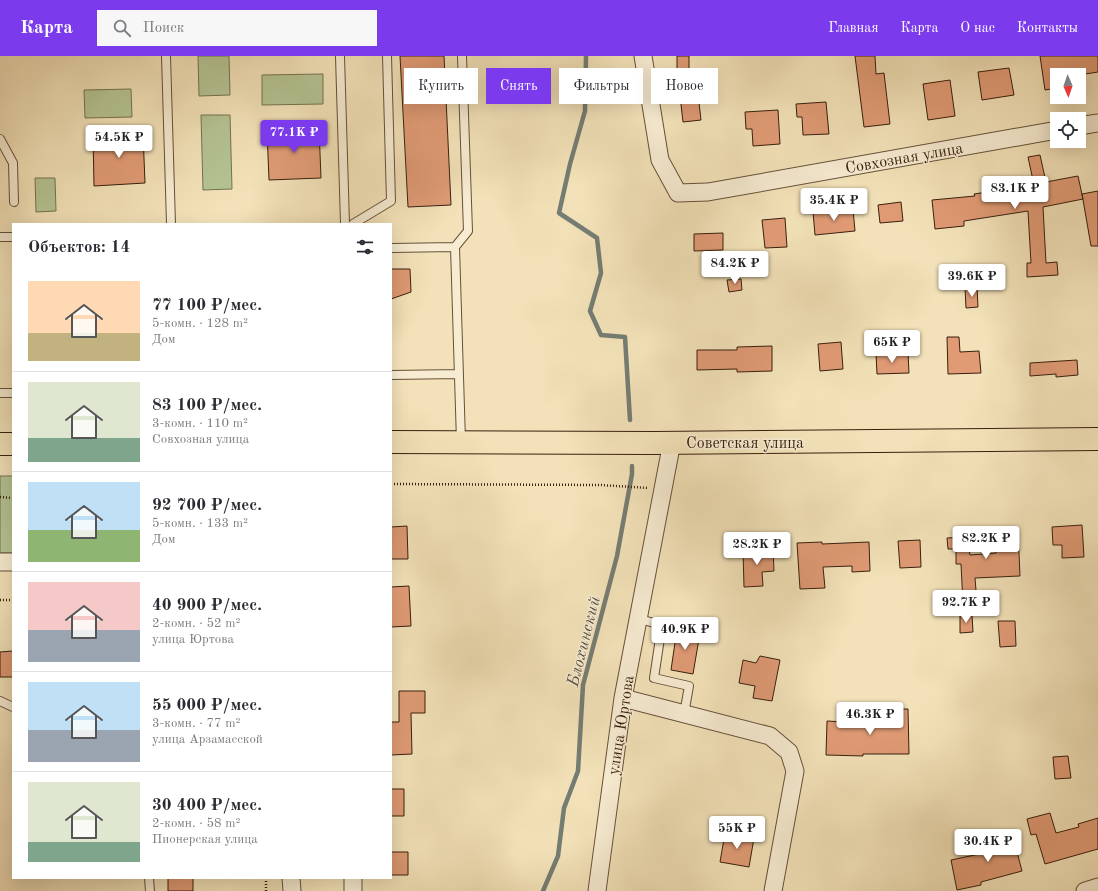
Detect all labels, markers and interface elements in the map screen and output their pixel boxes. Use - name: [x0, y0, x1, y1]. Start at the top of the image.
- search box: [97, 10, 377, 46]
- icon: search: [111, 17, 133, 39]
- text: Карта: [20, 19, 73, 38]
- text: Поиск: [143, 21, 184, 36]
- text: Главная: [828, 21, 878, 35]
- text: Карта: [900, 21, 938, 35]
- text: О нас: [960, 21, 995, 35]
- text: Контакты: [1017, 21, 1078, 35]
- chip: Купить: [404, 68, 478, 104]
- chip: Снять: [486, 68, 551, 104]
- chip: Фильтры: [559, 68, 643, 104]
- chip: Новое: [651, 68, 718, 104]
- north arrow: [1050, 68, 1086, 104]
- map controls: [1050, 68, 1086, 148]
- button: locate: [1050, 112, 1086, 148]
- pin: 77.1K ₽: [257, 120, 331, 154]
- pin: 54.5K ₽: [82, 125, 156, 159]
- text: 77.1K ₽: [269, 126, 319, 139]
- text: 54.5K ₽: [94, 131, 144, 144]
- street label: Совхозная улица: [844, 141, 965, 177]
- pin: 83.1K ₽: [978, 176, 1052, 210]
- text: 83.1K ₽: [990, 182, 1040, 195]
- pin: 35.4K ₽: [797, 188, 871, 222]
- text: 35.4K ₽: [809, 194, 859, 207]
- icon: filters: [354, 236, 376, 258]
- text: Объектов: 14: [28, 239, 130, 256]
- pin: 84.2K ₽: [698, 251, 772, 285]
- text: 84.2K ₽: [710, 257, 760, 270]
- pin: 39.6K ₽: [935, 264, 1009, 298]
- text: 39.6K ₽: [947, 270, 997, 283]
- icon: home: [60, 297, 108, 345]
- text: 77 100 ₽/мес.: [152, 297, 262, 314]
- text: 5-комн. · 128 m²: [152, 317, 248, 330]
- pin: 65K ₽: [864, 330, 920, 364]
- text: Дом: [152, 333, 176, 346]
- text: 65K ₽: [873, 336, 911, 349]
- text: 83 100 ₽/мес.: [152, 397, 262, 414]
- icon: home: [60, 398, 108, 446]
- text: 3-комн. · 110 m²: [152, 417, 248, 430]
- text: Совхозная улица: [152, 433, 249, 446]
- street label: Советская улица: [686, 436, 804, 452]
- text: 92 700 ₽/мес.: [152, 497, 262, 514]
- icon: home: [60, 498, 108, 546]
- text: 5-комн. · 133 m²: [152, 517, 248, 530]
- pin: 82.2K ₽: [949, 526, 1023, 560]
- pin: 28.2K ₽: [720, 532, 794, 566]
- text: 82.2K ₽: [961, 532, 1011, 545]
- text: Дом: [152, 533, 176, 546]
- text: 28.2K ₽: [732, 538, 782, 551]
- pin: 92.7K ₽: [929, 590, 1003, 624]
- water label: Блохинский: [565, 594, 604, 689]
- text: 92.7K ₽: [941, 596, 991, 609]
- text: 40 900 ₽/мес.: [152, 597, 262, 614]
- icon: home: [60, 598, 108, 646]
- text: 2-комн. · 52 m²: [152, 617, 240, 630]
- pin: 40.9K ₽: [648, 617, 722, 651]
- text: 40.9K ₽: [660, 623, 710, 636]
- text: улица Юртова: [152, 633, 234, 646]
- street label: улица Юртова: [606, 674, 638, 776]
- text: 55 000 ₽/мес.: [152, 697, 262, 714]
- icon: home: [60, 698, 108, 746]
- pin: 46.3K ₽: [833, 702, 907, 736]
- text: 46.3K ₽: [845, 708, 895, 721]
- text: 3-комн. · 77 m²: [152, 717, 240, 730]
- text: улица Арзамасской: [152, 733, 263, 746]
- text: 30 400 ₽/мес.: [152, 797, 262, 814]
- icon: home: [60, 798, 108, 846]
- pin: 55K ₽: [709, 816, 765, 850]
- text: 2-комн. · 58 m²: [152, 817, 240, 830]
- text: 55K ₽: [718, 822, 756, 835]
- pin: 30.4K ₽: [951, 829, 1025, 863]
- text: Пионерская улица: [152, 833, 258, 846]
- text: 30.4K ₽: [963, 835, 1013, 848]

